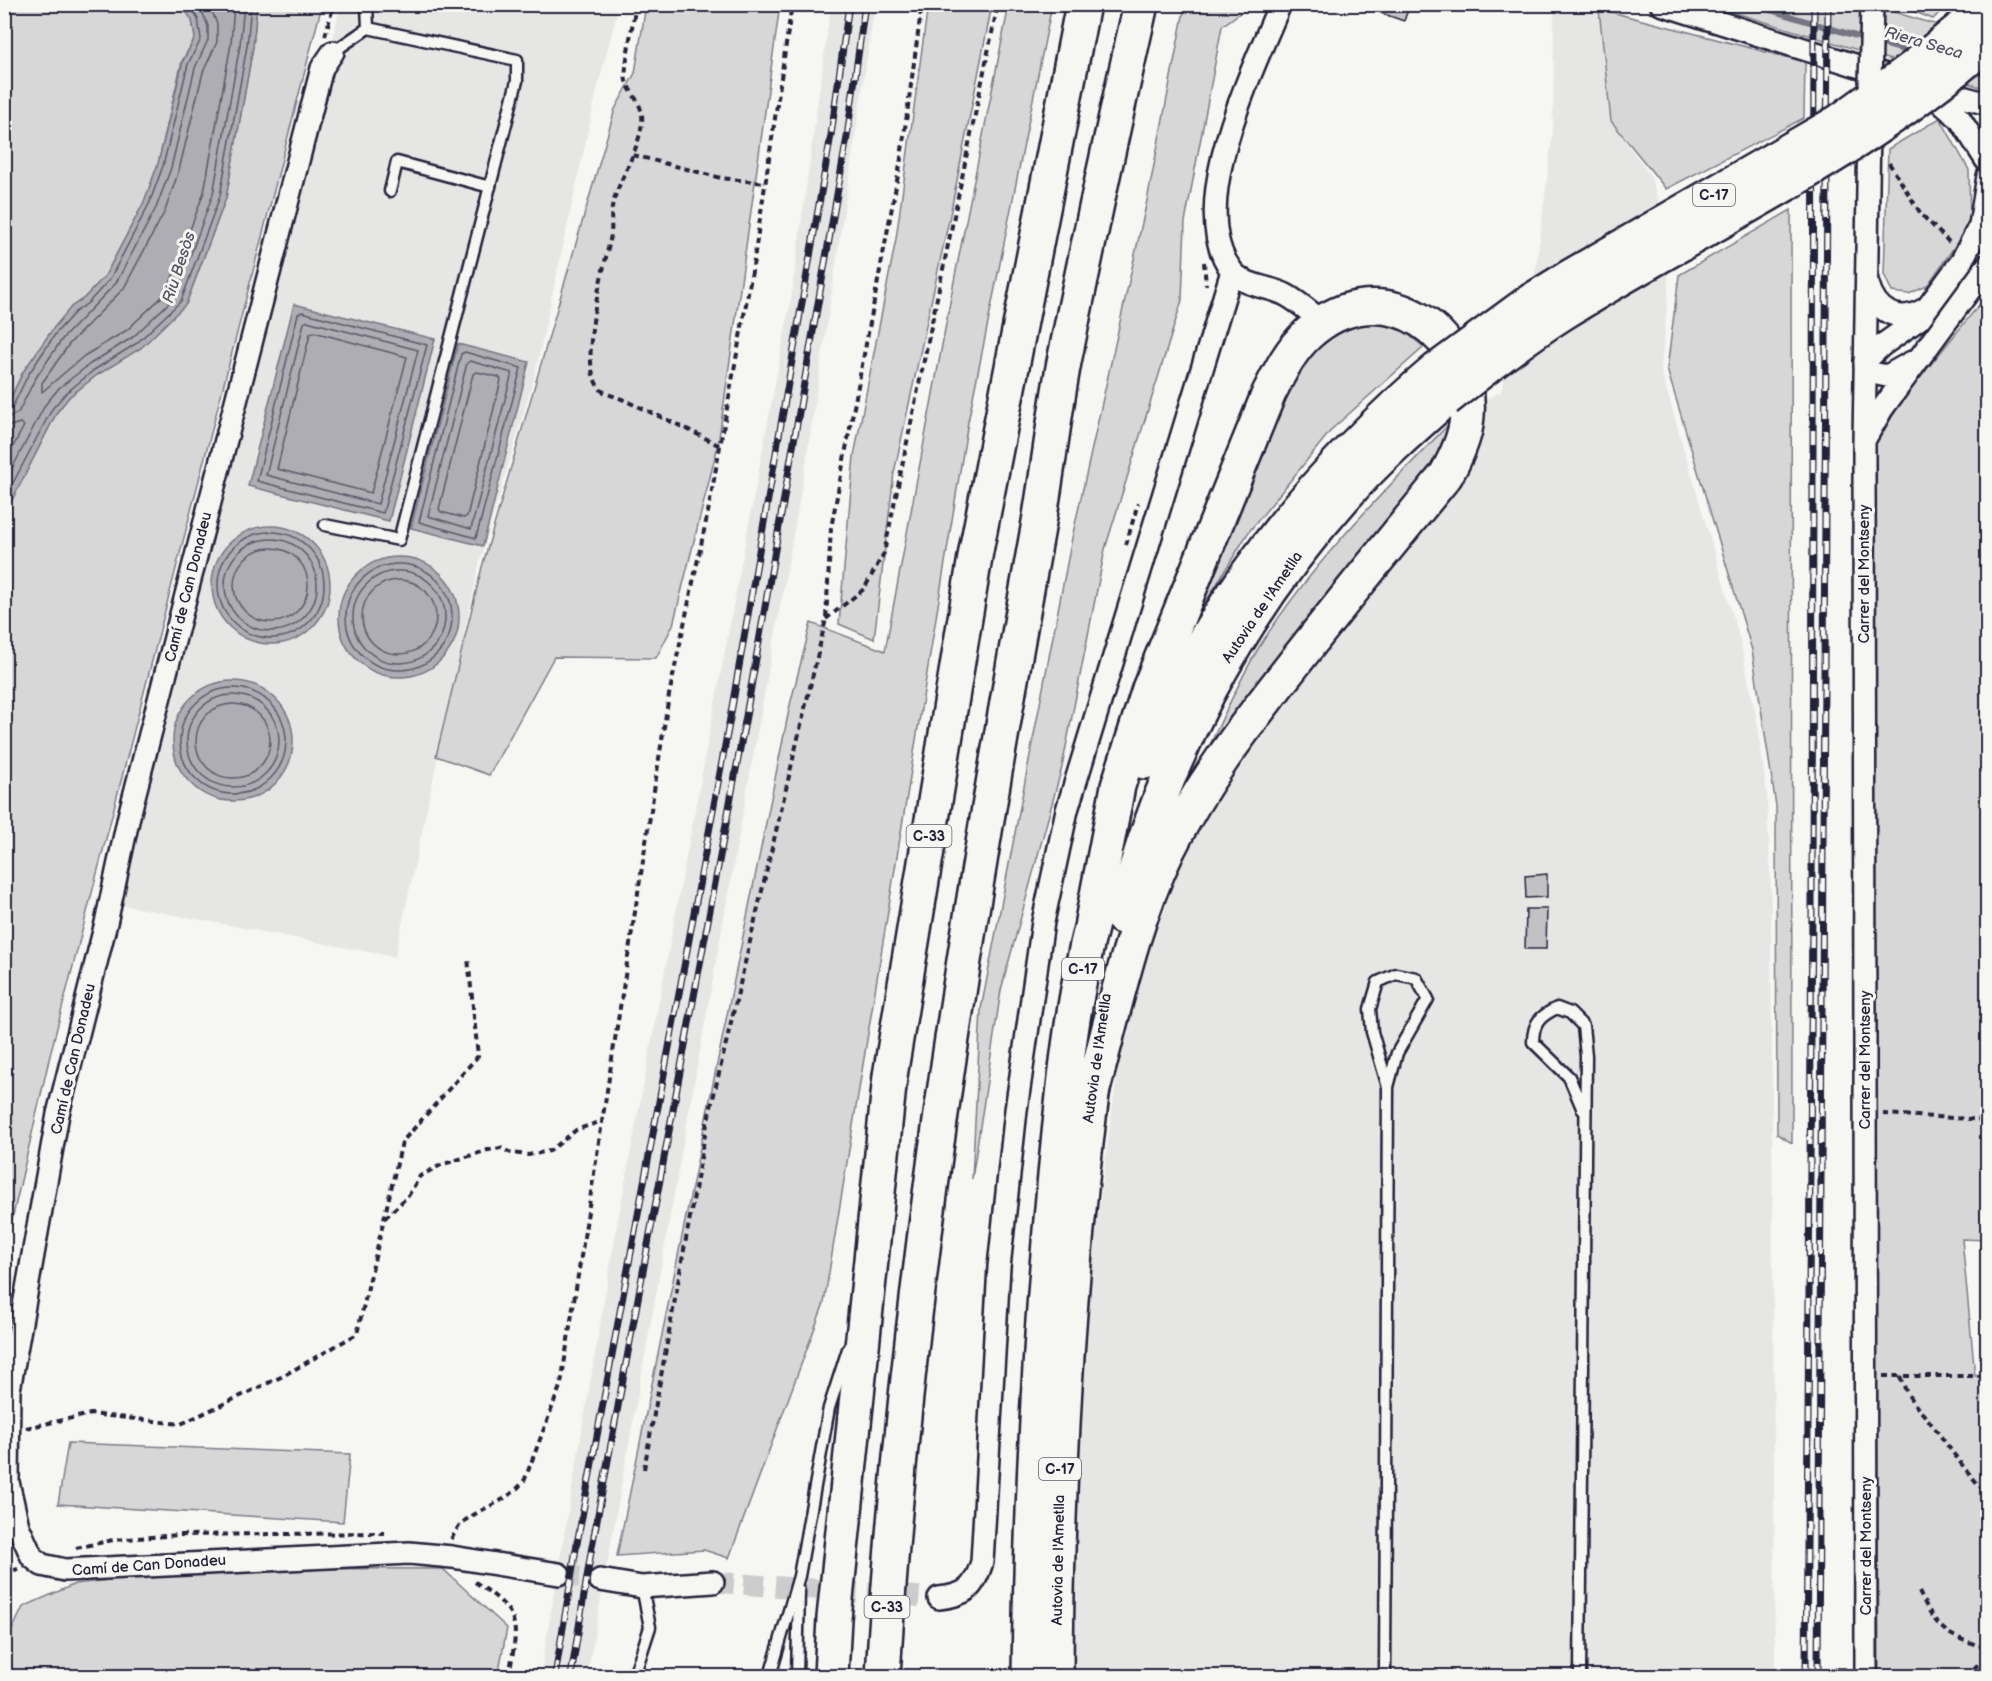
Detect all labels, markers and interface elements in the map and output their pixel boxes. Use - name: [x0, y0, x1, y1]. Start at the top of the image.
- water label: Riera Seca: [1882, 23, 1965, 64]
- road number: C-17: [1693, 184, 1735, 206]
- water label: Riu Besòs: [159, 229, 200, 305]
- street label: Carrer del Montseny: [1855, 504, 1874, 643]
- street label: Camí de Can Donadeu: [161, 510, 216, 664]
- street label: Autovia de l'Ametlla: [1218, 548, 1307, 667]
- road number: C-33: [906, 825, 952, 847]
- road number: C-17: [1062, 958, 1104, 980]
- street label: Camí de Can Donadeu: [47, 982, 100, 1136]
- street label: Carrer del Montseny: [1856, 990, 1875, 1129]
- street label: Autovia de l'Ametlla: [1079, 992, 1116, 1124]
- road number: C-17: [1039, 1458, 1081, 1480]
- street label: Carrer del Montseny: [1857, 1476, 1876, 1615]
- street label: Autovia de l'Ametlla: [1048, 1495, 1069, 1626]
- street label: Camí de Can Donadeu: [71, 1551, 227, 1580]
- road number: C-33: [864, 1596, 910, 1618]

